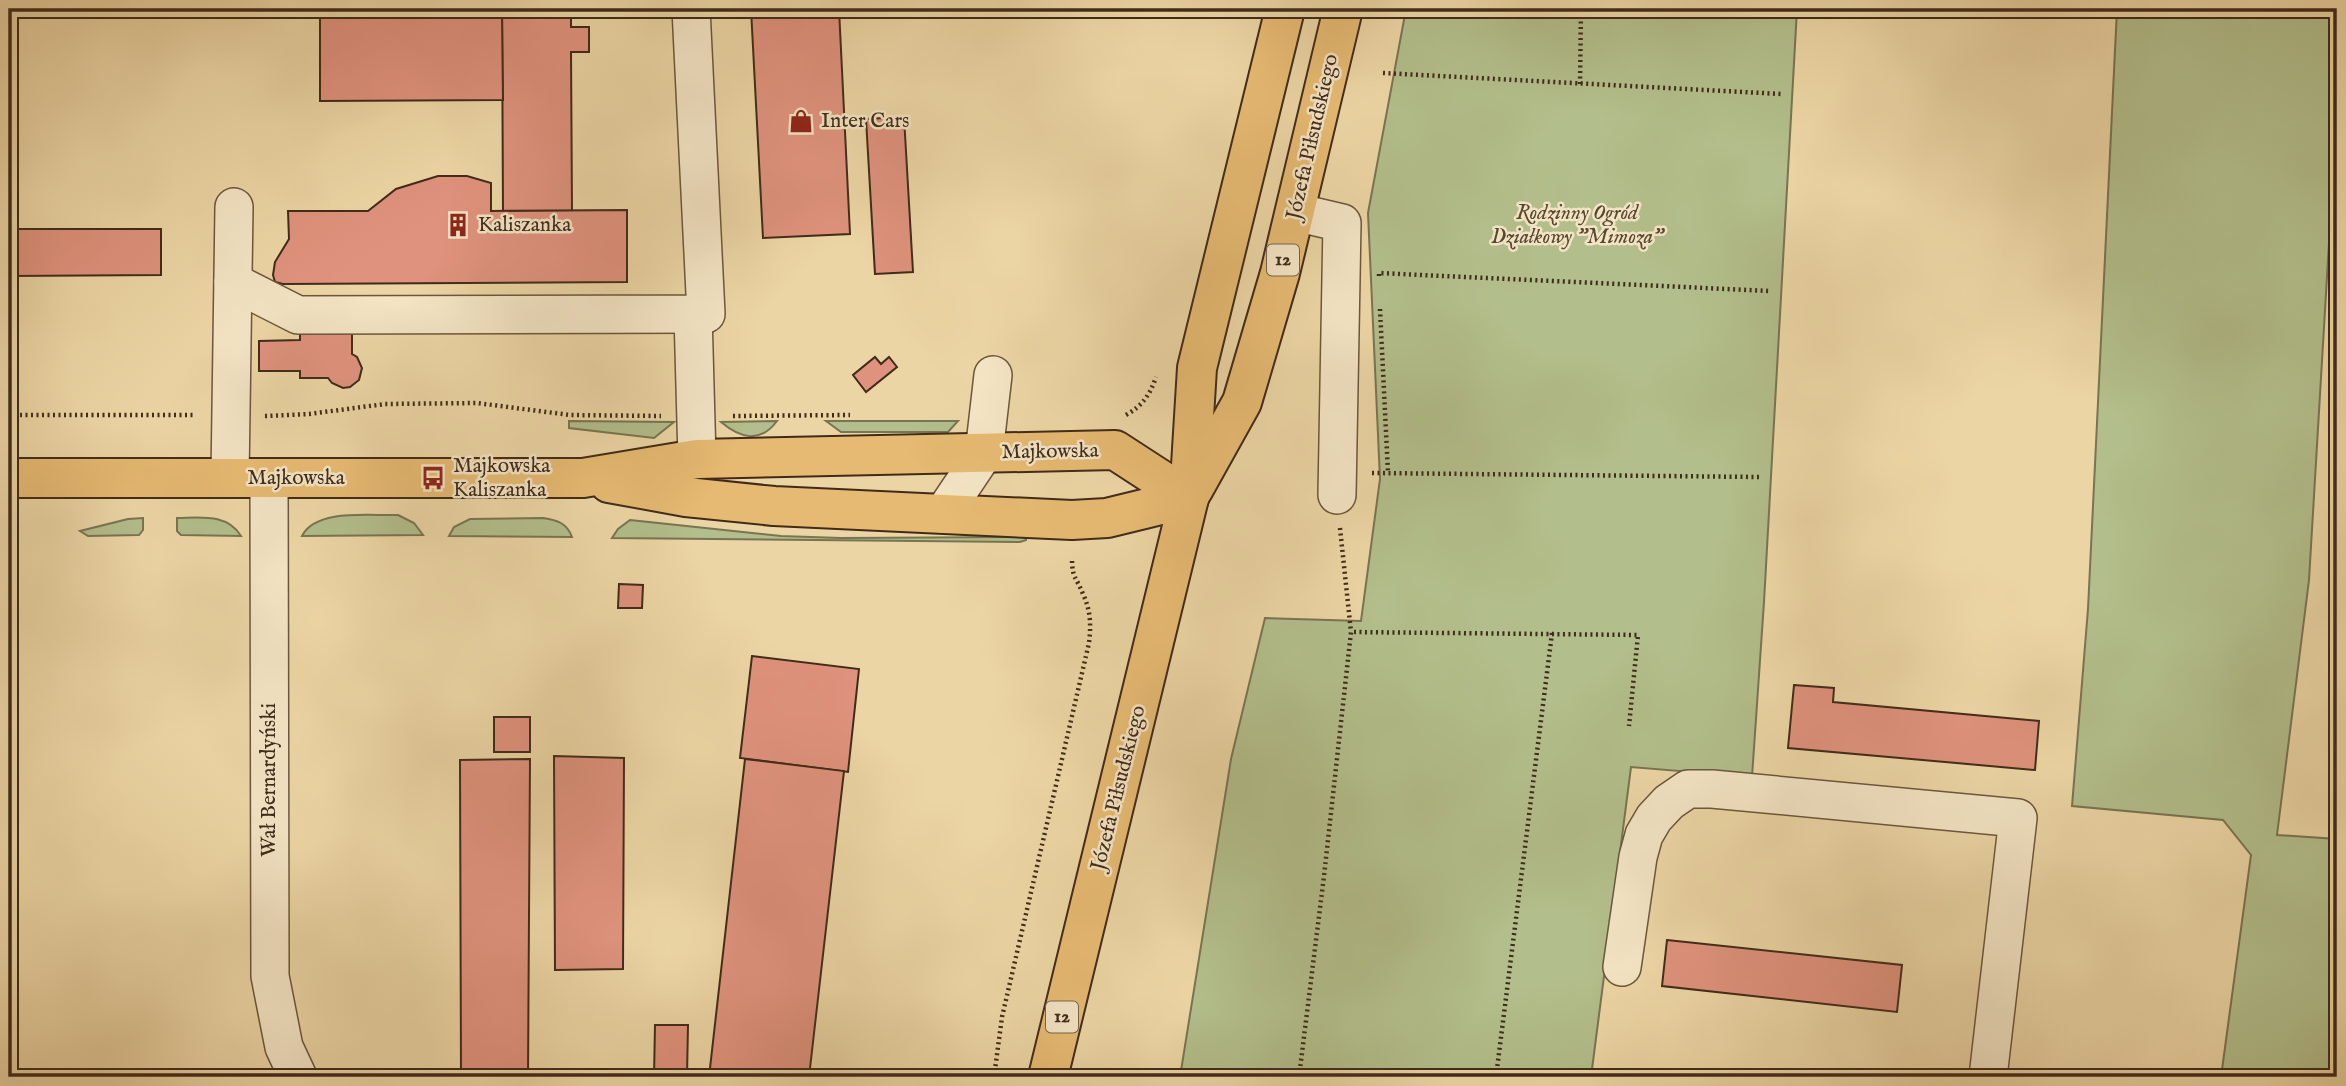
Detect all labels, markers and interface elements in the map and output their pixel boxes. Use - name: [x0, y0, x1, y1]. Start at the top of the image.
- street label: Józefa Piłsudskiego: [1280, 51, 1345, 225]
- shop icon: Inter Cars: [787, 107, 815, 135]
- place label: Inter Cars: [821, 108, 909, 135]
- park label: Rodzinny Ogród Działkowy "Mimoza": [1491, 200, 1666, 251]
- building icon: Kaliszanka: [444, 211, 472, 239]
- place label: Kaliszanka: [478, 212, 572, 239]
- road number: 12: [1267, 244, 1299, 276]
- street label: Majkowska: [1001, 438, 1100, 466]
- place label: Majkowska Kaliszanka: [453, 453, 551, 504]
- bus stop icon: Majkowska Kaliszanka: [419, 464, 447, 492]
- street label: Majkowska: [247, 465, 346, 492]
- street label: Wał Bernardyński: [256, 703, 283, 857]
- street label: Józefa Piłsudskiego: [1085, 703, 1153, 875]
- road number: 12: [1046, 1001, 1078, 1032]

